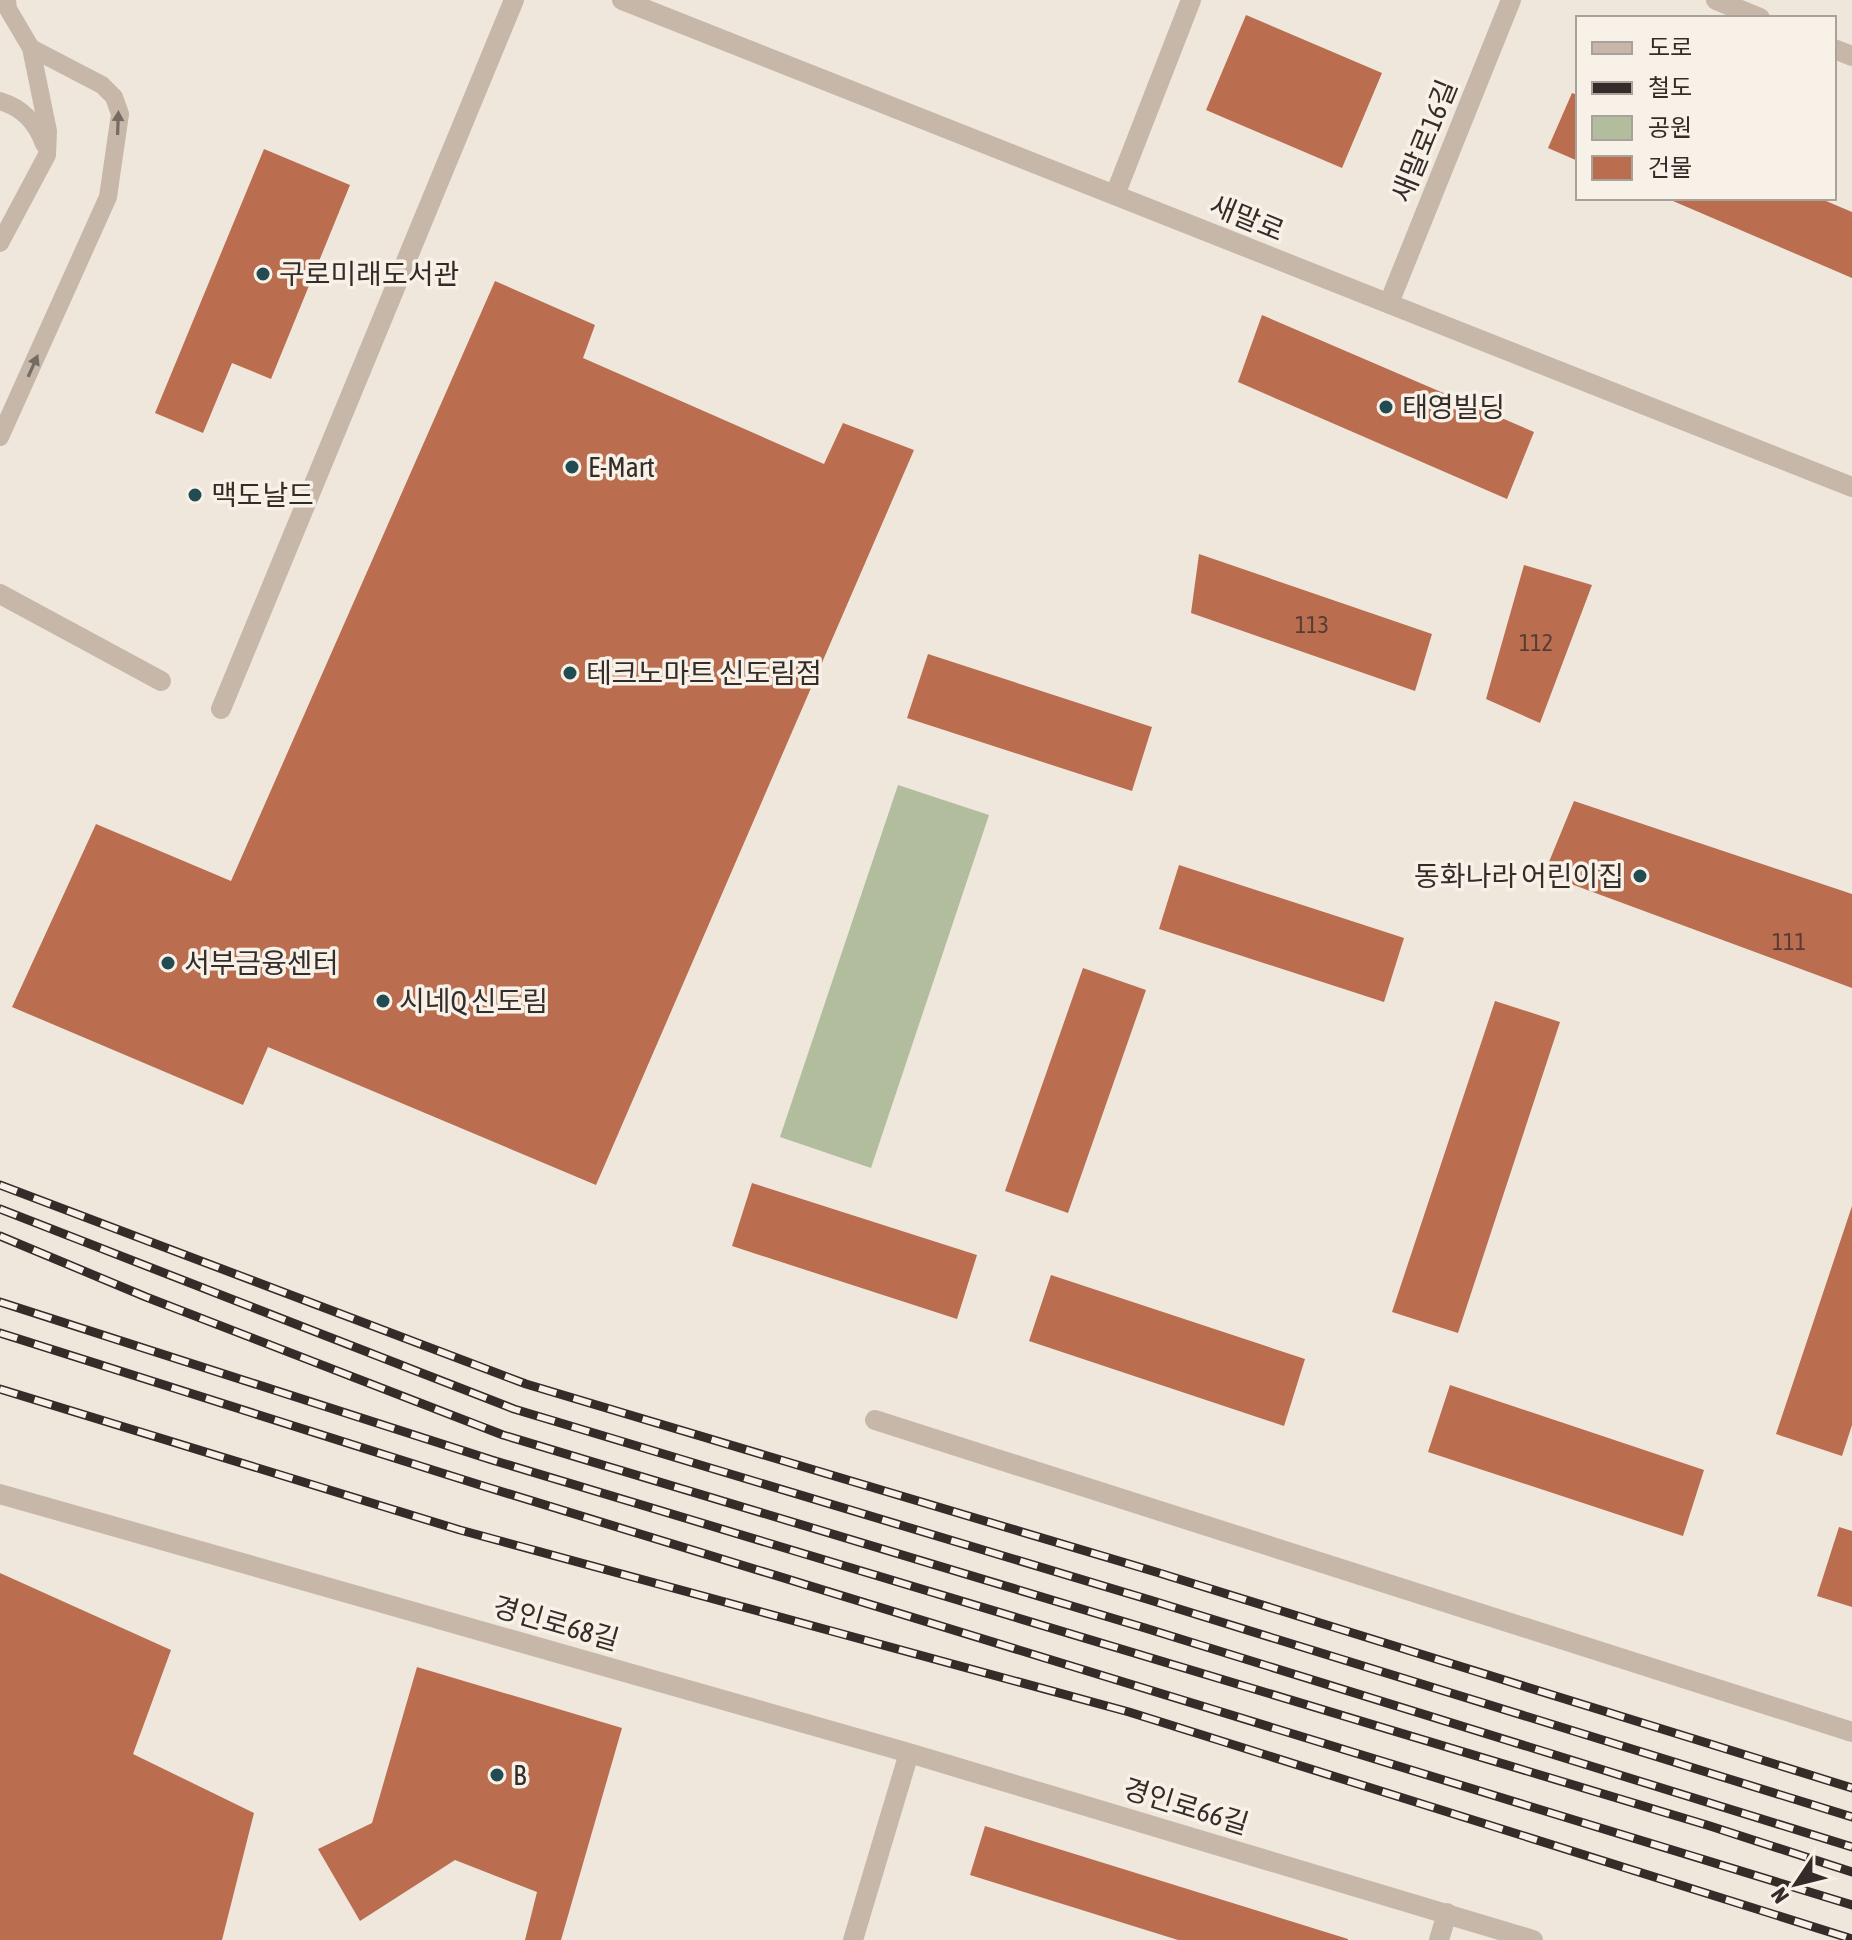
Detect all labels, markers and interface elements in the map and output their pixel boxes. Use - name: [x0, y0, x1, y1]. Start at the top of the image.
- legend: [1576, 16, 1836, 200]
- text: 도로: [1648, 34, 1692, 61]
- text: 철도: [1648, 74, 1692, 101]
- street label: 새말로16길: [1385, 75, 1463, 207]
- one-way arrow: [112, 110, 125, 135]
- text: 공원: [1648, 114, 1692, 141]
- text: 건물: [1648, 154, 1692, 181]
- street label: 새말로: [1205, 189, 1289, 247]
- place label: 구로미래도서관: [279, 258, 459, 290]
- marker: 구로미래도서관: [254, 265, 272, 283]
- one-way arrow: [26, 354, 40, 378]
- place label: 태영빌딩: [1402, 391, 1505, 423]
- marker: 태영빌딩: [1377, 398, 1395, 416]
- place label: E-Mart: [588, 451, 655, 483]
- marker: E-Mart: [563, 458, 581, 476]
- place label: 맥도날드: [211, 479, 314, 511]
- marker: 맥도날드: [186, 486, 204, 504]
- house number: 113: [1295, 611, 1329, 638]
- house number: 112: [1519, 629, 1553, 656]
- place label: 테크노마트 신도림점: [586, 657, 822, 689]
- marker: 테크노마트 신도림점: [561, 664, 579, 682]
- place label: 동화나라 어린이집: [1414, 860, 1624, 892]
- marker: 동화나라 어린이집: [1631, 867, 1649, 885]
- house number: 111: [1772, 928, 1806, 955]
- place label: 서부금융센터: [184, 947, 339, 979]
- marker: 서부금융센터: [159, 954, 177, 972]
- place label: 시네Q 신도림: [399, 985, 548, 1017]
- marker: 시네Q 신도림: [374, 992, 392, 1010]
- street label: 경인로68길: [489, 1590, 623, 1656]
- place label: B: [513, 1759, 526, 1791]
- marker: B: [488, 1766, 506, 1784]
- street label: 경인로66길: [1119, 1772, 1253, 1840]
- north arrow: [1756, 1844, 1836, 1924]
- text: N: [1765, 1883, 1794, 1908]

